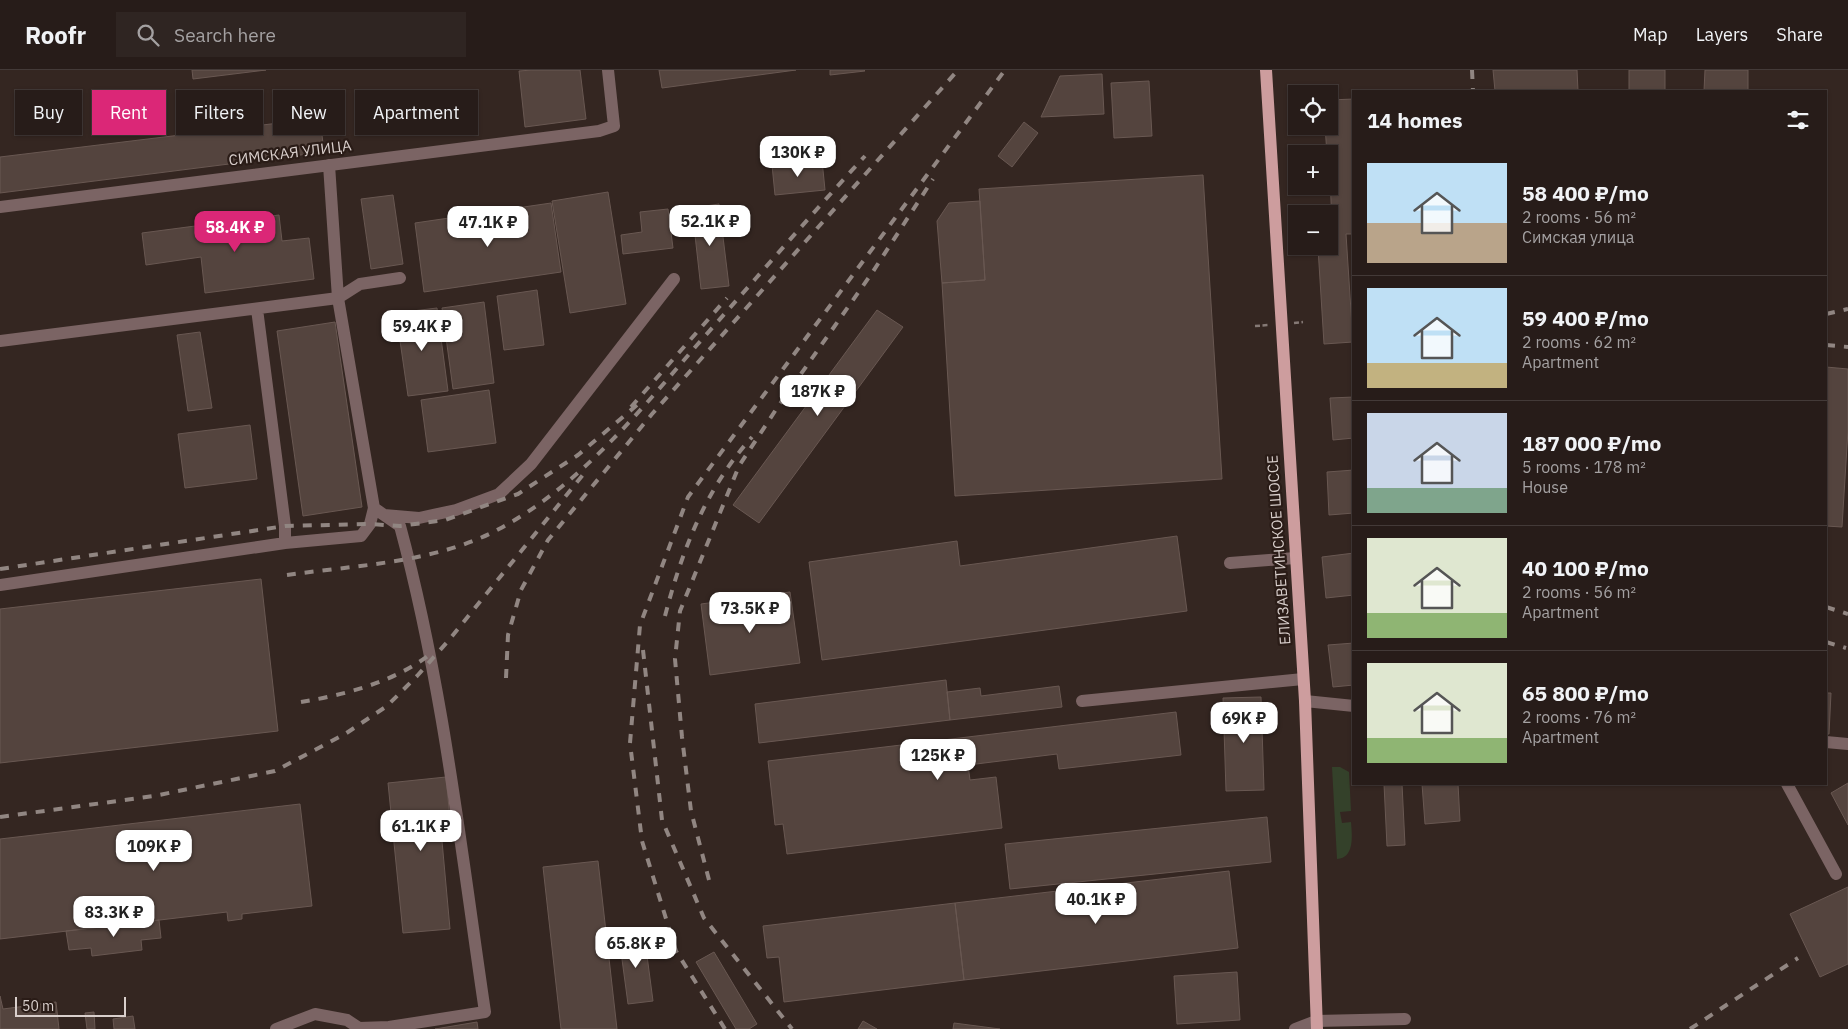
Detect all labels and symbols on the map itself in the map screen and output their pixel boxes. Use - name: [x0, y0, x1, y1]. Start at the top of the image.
- street label: СИМСКАЯ УЛИЦА: [227, 135, 353, 169]
- pin: 130K ₽: [757, 136, 839, 178]
- pin: 52.1K ₽: [664, 204, 756, 247]
- pin: 47.1K ₽: [442, 206, 534, 248]
- pin: 58.4K ₽: [189, 210, 281, 253]
- pin: 59.4K ₽: [376, 310, 468, 352]
- pin: 187K ₽: [777, 374, 859, 417]
- street label: ЕЛИЗАВЕТИНСКОЕ ШОССЕ: [1262, 455, 1295, 646]
- pin: 73.5K ₽: [704, 592, 796, 634]
- pin: 69K ₽: [1209, 702, 1279, 744]
- pin: 125K ₽: [897, 738, 979, 781]
- pin: 61.1K ₽: [375, 810, 467, 852]
- pin: 109K ₽: [113, 830, 195, 872]
- pin: 40.1K ₽: [1050, 882, 1142, 925]
- pin: 83.3K ₽: [68, 896, 160, 938]
- pin: 65.8K ₽: [590, 926, 682, 969]
- scale bar: [15, 994, 126, 1017]

